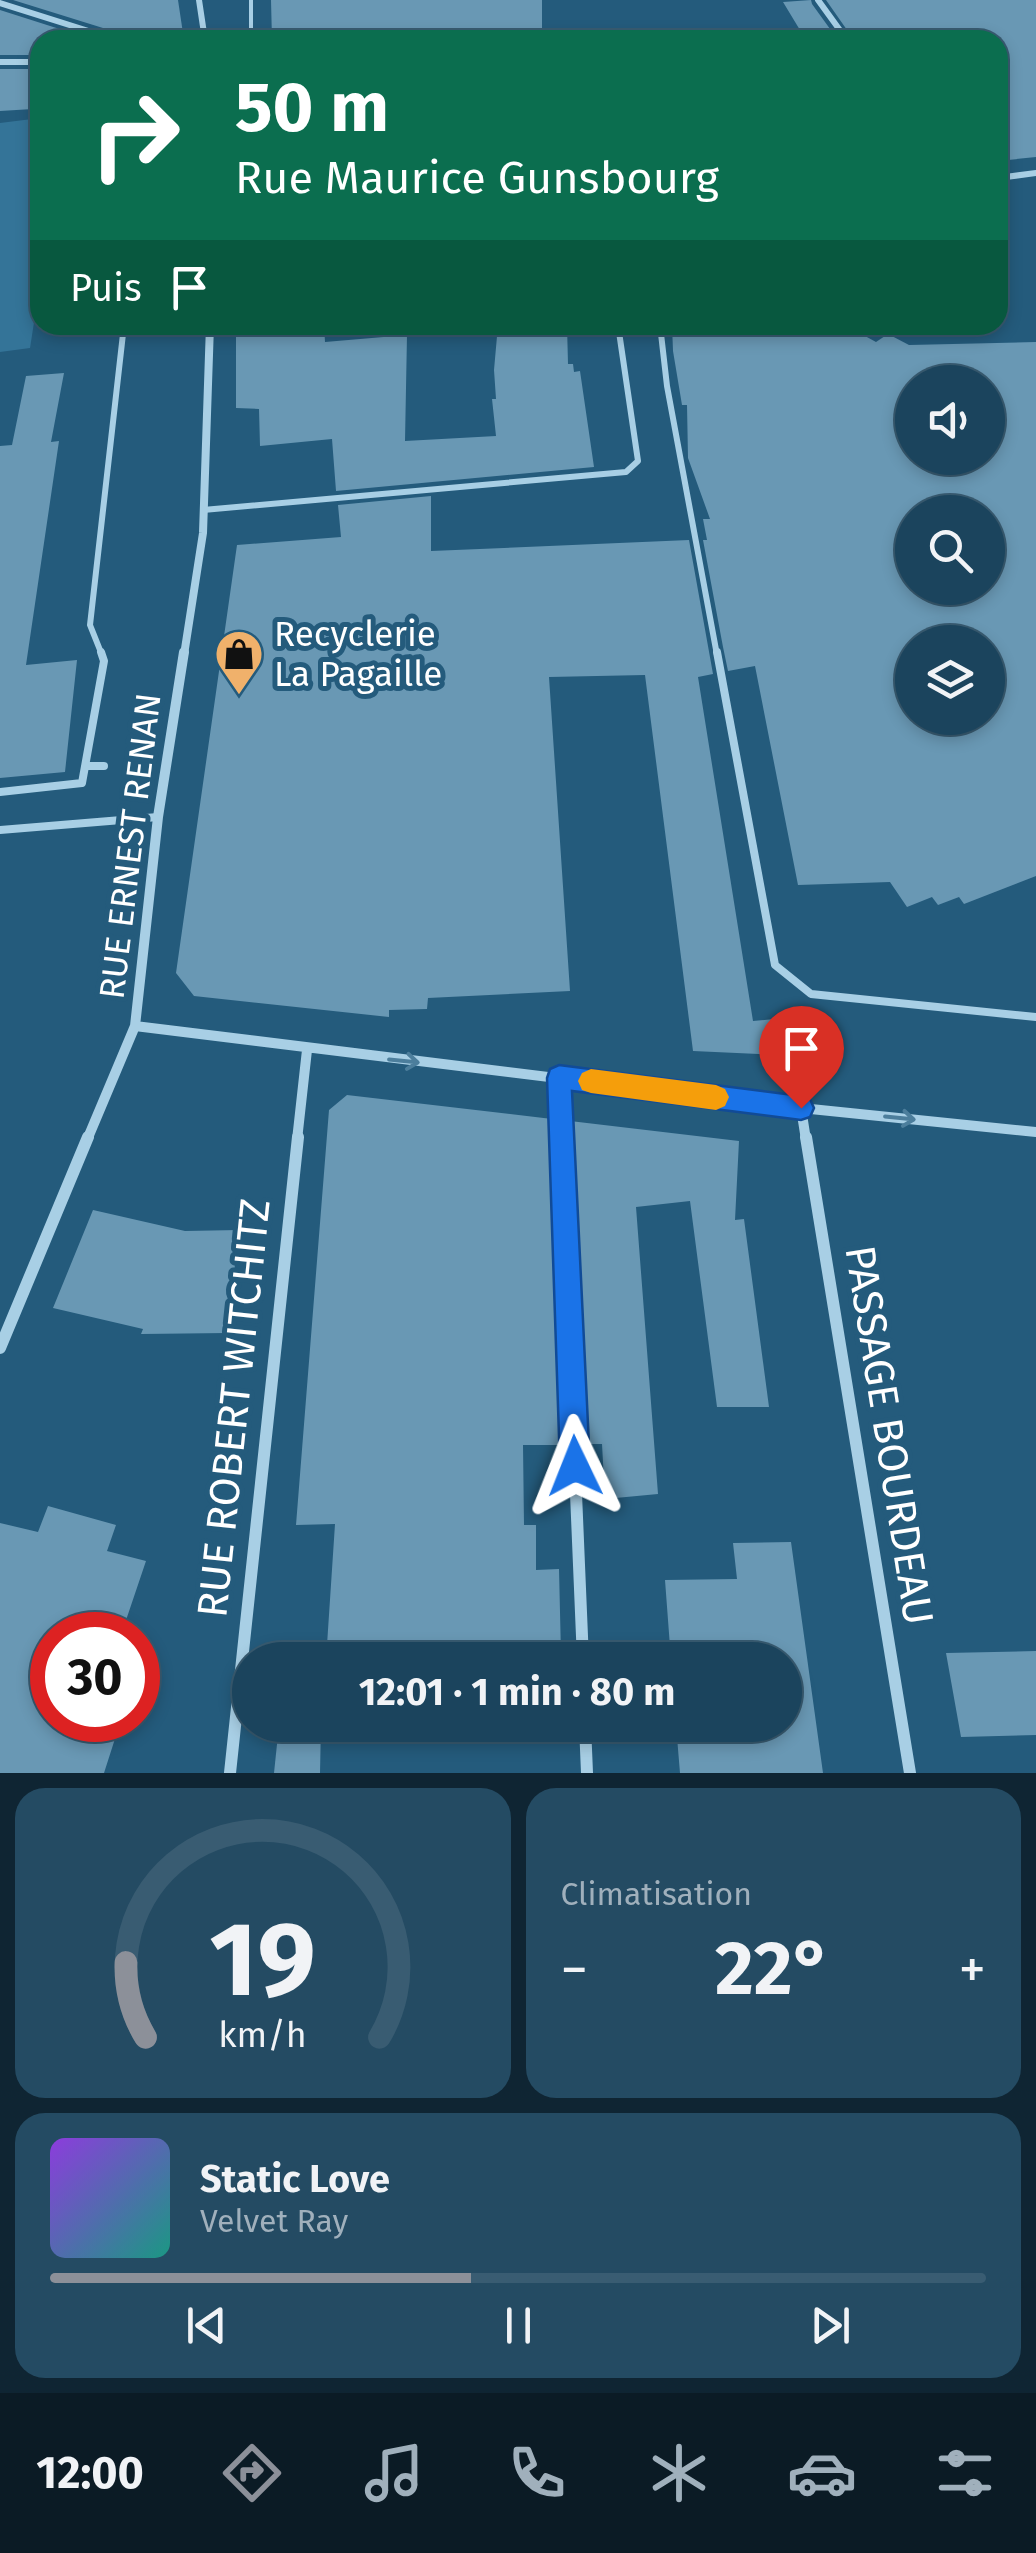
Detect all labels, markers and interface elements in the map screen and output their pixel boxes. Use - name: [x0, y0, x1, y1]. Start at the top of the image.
- text: 50 m: [235, 66, 389, 150]
- icon: right: [70, 70, 200, 200]
- text: Rue Maurice Gunsbourg: [235, 151, 719, 205]
- icon: arrive: [162, 260, 217, 315]
- text: Puis: [70, 265, 142, 311]
- map controls: [895, 365, 1005, 735]
- button: sound: [895, 365, 1005, 475]
- button: search: [895, 495, 1005, 605]
- place label: Recyclerie La Pagaille: [274, 613, 442, 695]
- button: layers: [895, 625, 1005, 735]
- shop icon: Recyclerie La Pagaille: [213, 628, 265, 696]
- street label: RUE ERNEST RENAN: [90, 691, 170, 1001]
- pin: [759, 1006, 844, 1109]
- icon: arrive: [774, 1021, 829, 1076]
- one-way arrow: [387, 1051, 419, 1070]
- one-way arrow: [884, 1109, 916, 1128]
- street label: RUE ROBERT WITCHITZ: [187, 1196, 281, 1620]
- street label: PASSAGE BOURDEAU: [834, 1242, 944, 1628]
- position arrow: [523, 1414, 627, 1518]
- speed limit sign: 30: [30, 1612, 160, 1742]
- text: 12:01 · 1 min · 80 m: [359, 1669, 675, 1715]
- text: Climatisation: [561, 1875, 752, 1913]
- text: 19: [210, 1898, 316, 2023]
- text: 22°: [715, 1924, 832, 2014]
- text: −: [561, 1937, 588, 2003]
- text: +: [959, 1937, 986, 2003]
- text: km/h: [219, 2014, 307, 2056]
- text: Static Love: [200, 2156, 390, 2202]
- text: Velvet Ray: [200, 2202, 348, 2240]
- icon: previous: [179, 2298, 234, 2353]
- icon: pause: [491, 2298, 546, 2353]
- icon: next: [803, 2298, 858, 2353]
- icon: directions: [217, 2438, 287, 2508]
- icon: music: [359, 2438, 429, 2508]
- icon: phone: [502, 2438, 572, 2508]
- icon: climate: [644, 2438, 714, 2508]
- icon: car: [787, 2438, 857, 2508]
- icon: filters: [930, 2438, 1000, 2508]
- text: 12:00: [36, 2446, 144, 2500]

